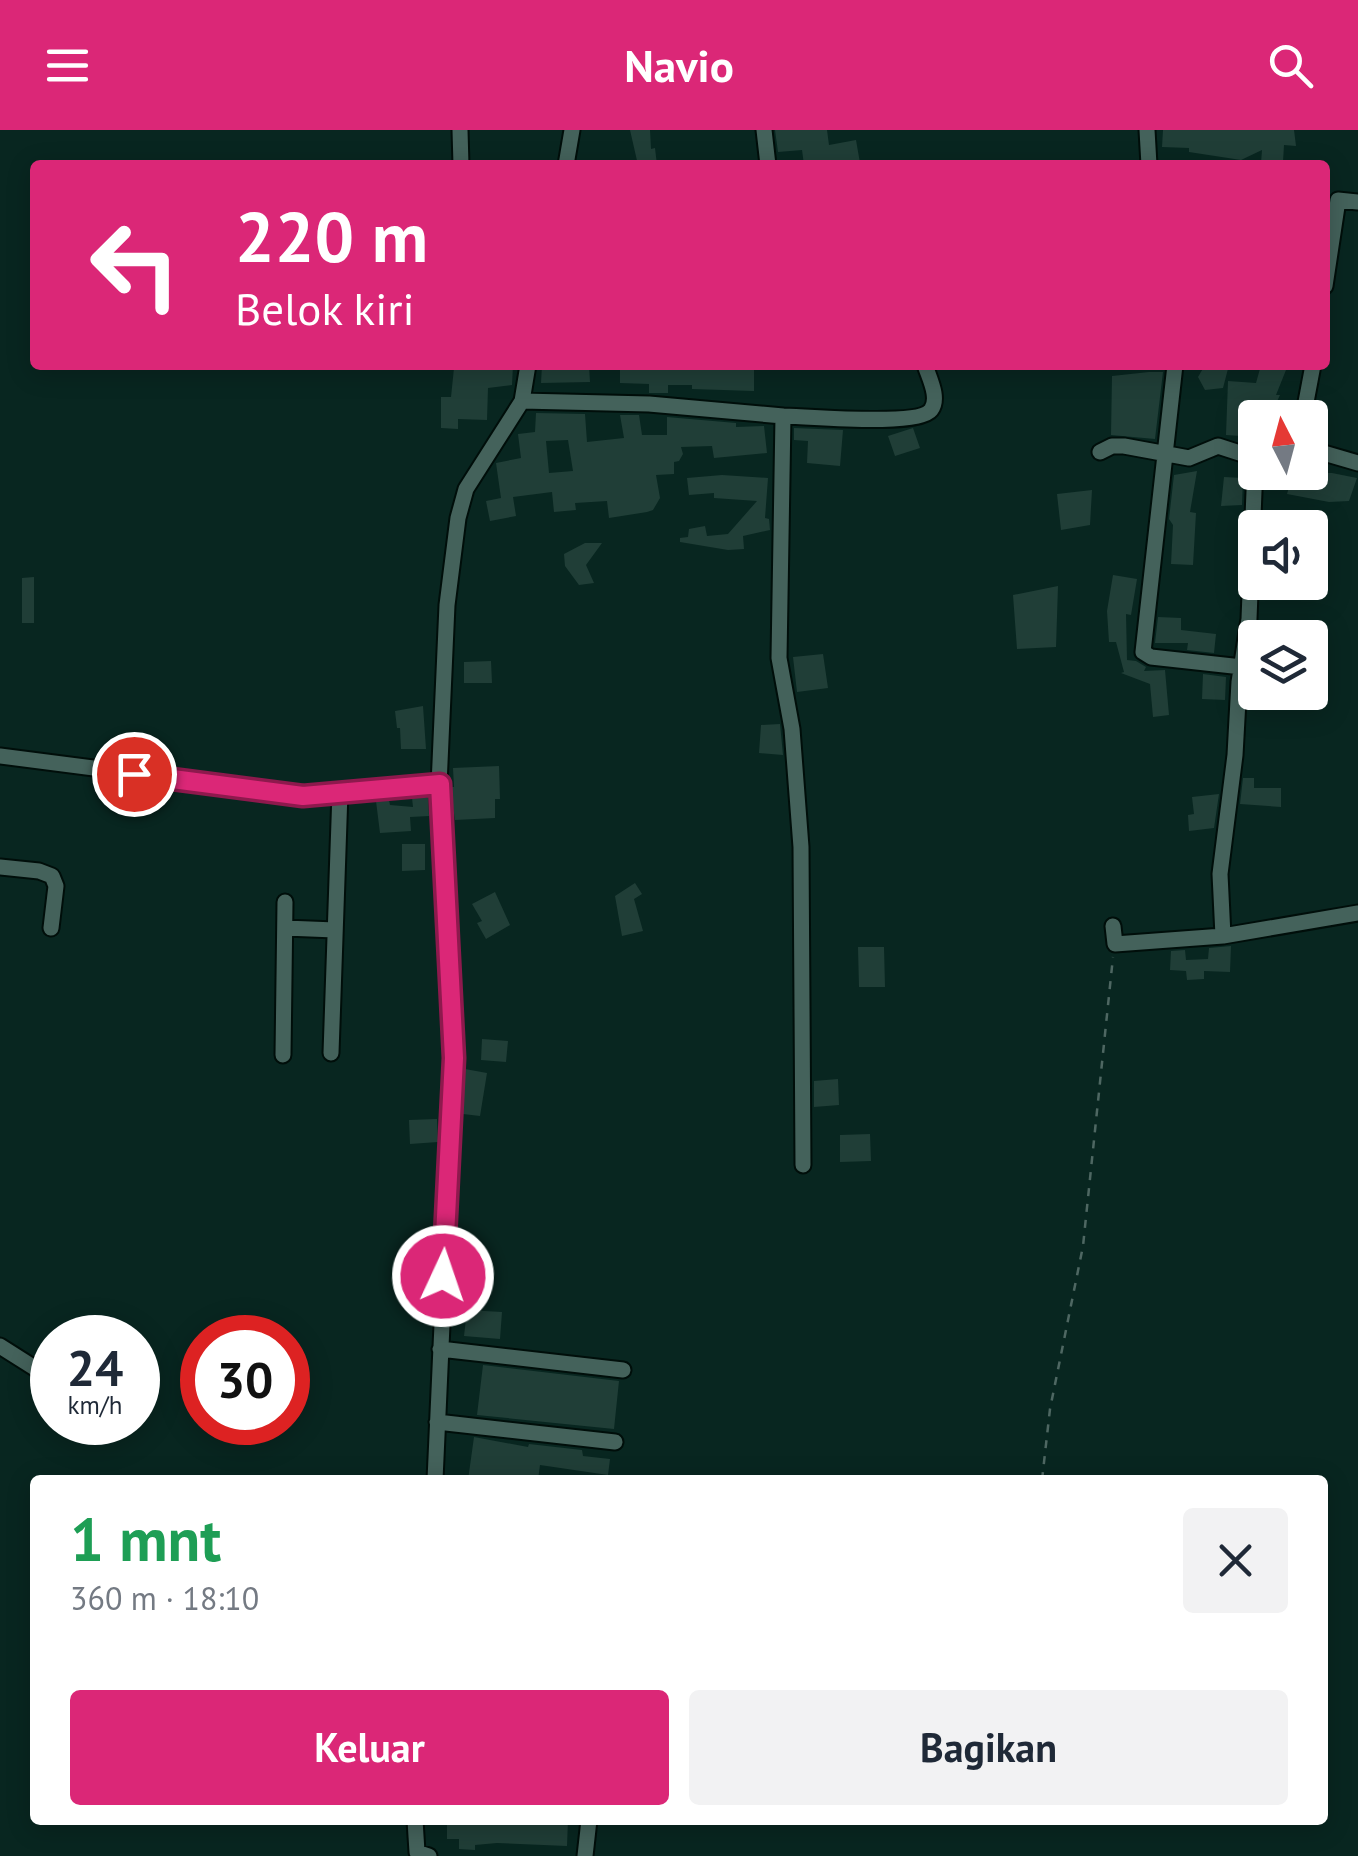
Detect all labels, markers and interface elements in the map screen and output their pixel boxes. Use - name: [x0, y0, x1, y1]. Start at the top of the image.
- text: Navio: [624, 36, 734, 94]
- icon: menu: [40, 38, 95, 93]
- icon: search: [1263, 38, 1318, 93]
- text: 220 m: [235, 191, 428, 281]
- icon: left: [70, 200, 200, 330]
- text: Belok kiri: [235, 279, 415, 337]
- north arrow: [1238, 400, 1328, 490]
- map controls: [1238, 400, 1328, 710]
- button: sound: [1238, 510, 1328, 600]
- button: layers: [1238, 620, 1328, 710]
- pin: [92, 732, 177, 817]
- icon: arrive: [107, 747, 162, 802]
- position arrow: [391, 1224, 495, 1328]
- speed limit sign: 30: [180, 1315, 310, 1445]
- text: 24: [67, 1335, 123, 1400]
- text: km/h: [68, 1389, 122, 1421]
- text: 1 mnt: [70, 1500, 221, 1578]
- button: close: [1183, 1508, 1288, 1613]
- text: 360 m · 18:10: [70, 1577, 259, 1619]
- button: Keluar: [70, 1690, 669, 1805]
- button: Bagikan: [689, 1690, 1288, 1805]

